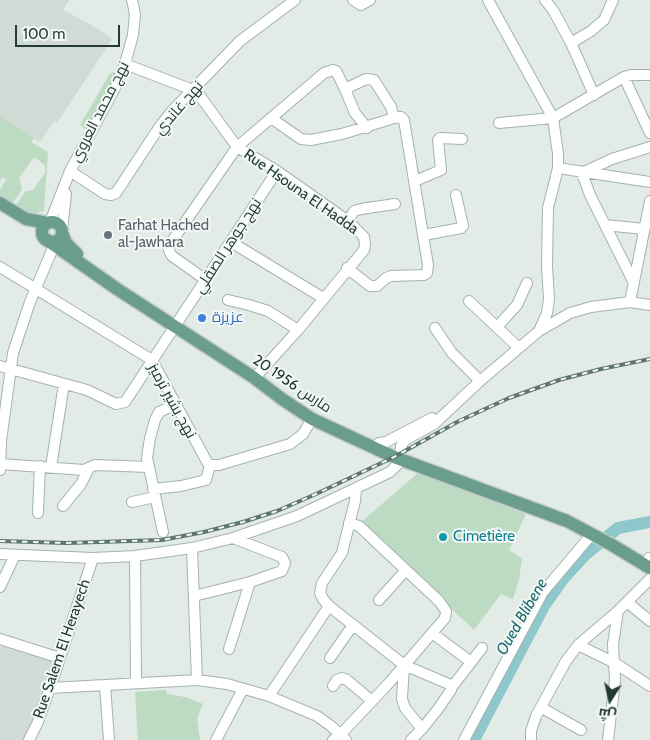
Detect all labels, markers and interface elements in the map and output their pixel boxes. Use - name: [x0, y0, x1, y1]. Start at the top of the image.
- scale bar: [18, 15, 122, 47]
- text: 100 m: [23, 25, 65, 43]
- street label: نهج محمد العروي: [67, 59, 133, 165]
- street label: نهج غاندي: [151, 77, 207, 139]
- street label: Rue Hsouna El Hadda: [240, 146, 362, 238]
- street label: نهج جوهر الصقلي: [191, 195, 265, 297]
- place label: Farhat Hached al-Jawhara: [118, 217, 209, 252]
- marker: Farhat Hached al-Jawhara: [102, 229, 114, 241]
- place label: عزيزة: [212, 309, 244, 327]
- marker: عزيزة: [196, 312, 208, 324]
- street label: 20 مارس 1956: [249, 351, 335, 417]
- street label: نهج بشير ترميز: [144, 360, 200, 442]
- place label: Cimetière: [453, 528, 515, 546]
- marker: Cimetière: [437, 531, 449, 543]
- water label: Oued Blibene: [492, 575, 552, 659]
- street label: Rue Salem El Herayech: [30, 577, 94, 721]
- north arrow: [585, 675, 635, 725]
- text: ش: [597, 704, 618, 725]

